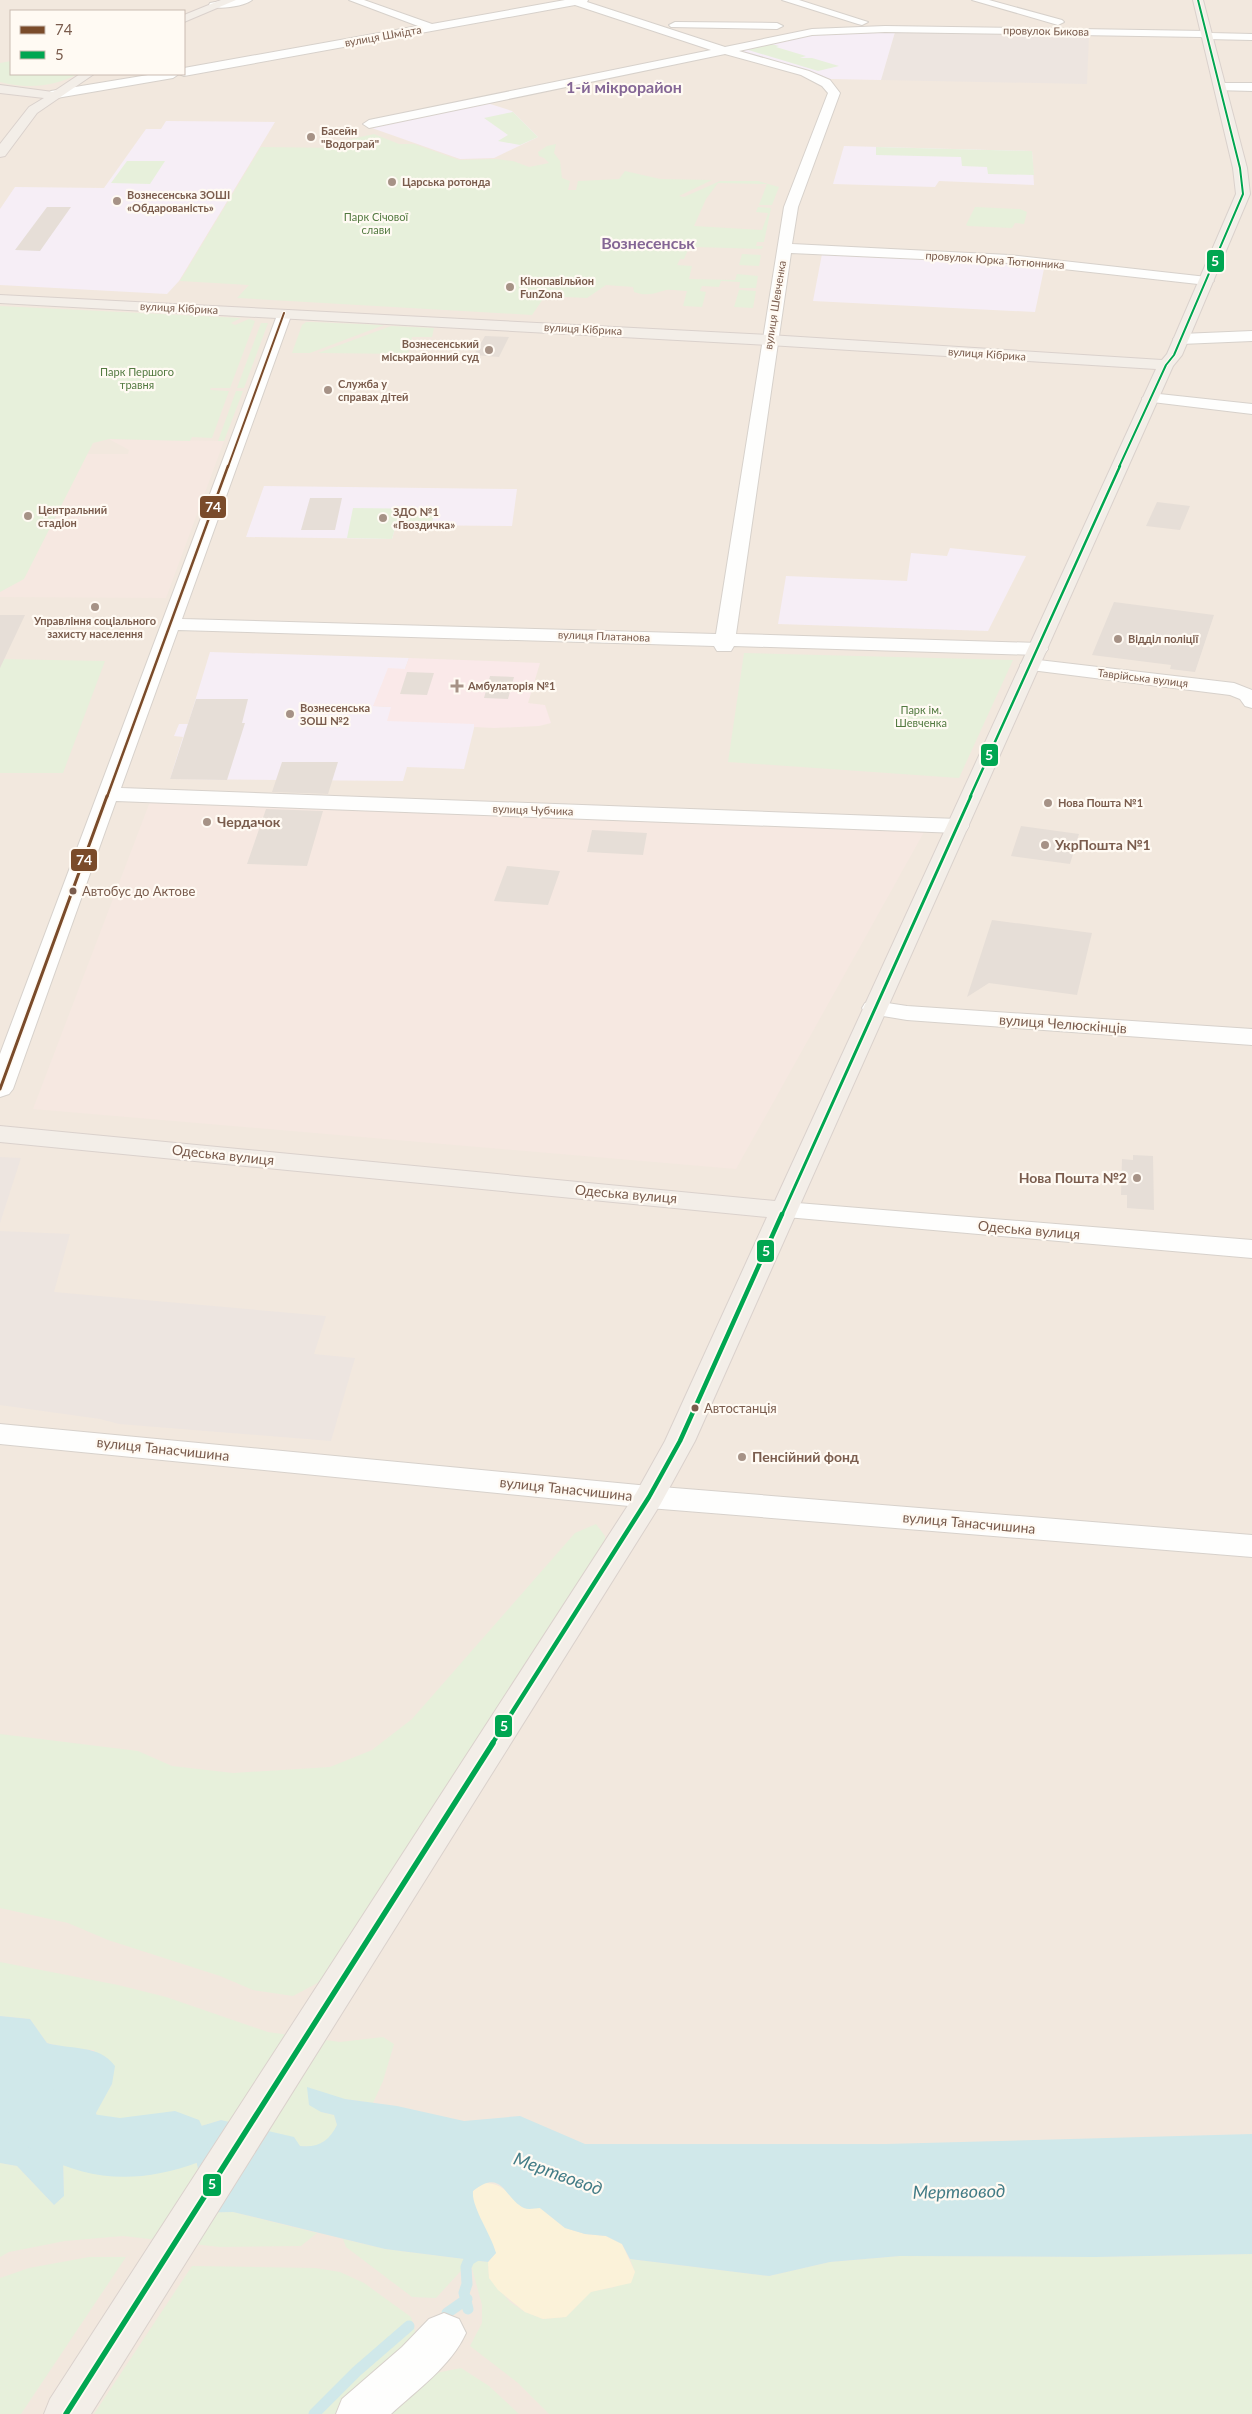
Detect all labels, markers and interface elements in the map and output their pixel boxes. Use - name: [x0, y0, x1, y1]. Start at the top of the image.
- legend: [10, 10, 185, 75]
- text: 74: [55, 20, 73, 38]
- street label: вулиця Шмідта: [343, 22, 422, 49]
- street label: провулок Бикова: [1003, 23, 1089, 38]
- text: 5: [55, 45, 64, 63]
- district label: 1-й мікрорайон: [566, 77, 682, 96]
- place label: Басейн "Водограй": [321, 124, 379, 150]
- marker: Басейн "Водограй": [305, 131, 317, 143]
- place label: Царська ротонда: [402, 175, 490, 188]
- marker: Царська ротонда: [386, 176, 398, 188]
- place label: Вознесенська ЗОШІ «Обдарованість»: [127, 188, 230, 214]
- marker: Вознесенська ЗОШІ «Обдарованість»: [111, 195, 123, 207]
- park label: Парк Січової слави: [344, 210, 409, 236]
- district label: Вознесенськ: [601, 233, 695, 252]
- street label: провулок Юрка Тютюнника: [925, 248, 1065, 271]
- line badge: 5: [1206, 249, 1225, 273]
- text: 5: [1211, 252, 1219, 269]
- street label: вулиця Шевченка: [761, 260, 788, 350]
- place label: Кінопавільйон FunZona: [520, 274, 594, 300]
- marker: Кінопавільйон FunZona: [504, 281, 516, 293]
- street label: вулиця Кібрика: [140, 299, 218, 316]
- street label: вулиця Кібрика: [544, 320, 622, 337]
- place label: Вознесенський міськрайонний суд: [382, 337, 479, 363]
- marker: Вознесенський міськрайонний суд: [483, 344, 495, 356]
- street label: вулиця Кібрика: [948, 344, 1026, 363]
- park label: Парк Першого травня: [100, 365, 174, 391]
- place label: Служба у справах дітей: [338, 377, 408, 403]
- marker: Служба у справах дітей: [322, 384, 334, 396]
- line badge: 74: [199, 495, 227, 519]
- text: 74: [205, 498, 221, 515]
- place label: Центральний стадіон: [38, 503, 107, 529]
- place label: ЗДО №1 «Гвоздичка»: [393, 505, 455, 531]
- marker: Центральний стадіон: [22, 510, 34, 522]
- marker: ЗДО №1 «Гвоздичка»: [377, 512, 389, 524]
- marker: Управління соціального захисту населення: [89, 601, 101, 613]
- place label: Управління соціального захисту населення: [33, 614, 156, 640]
- street label: вулиця Платанова: [558, 627, 650, 644]
- place label: Відділ поліції: [1128, 632, 1199, 645]
- marker: Відділ поліції: [1112, 633, 1124, 645]
- street label: Таврійська вулиця: [1097, 665, 1189, 690]
- marker: Амбулаторія №1: [450, 679, 464, 693]
- place label: Амбулаторія №1: [467, 679, 555, 692]
- place label: Вознесенська ЗОШ №2: [300, 701, 370, 727]
- park label: Парк ім. Шевченка: [895, 703, 947, 729]
- marker: Вознесенська ЗОШ №2: [284, 708, 296, 720]
- line badge: 5: [980, 743, 999, 767]
- text: 5: [985, 746, 993, 763]
- place label: Нова Пошта №1: [1058, 796, 1143, 809]
- marker: Нова Пошта №1: [1042, 797, 1054, 809]
- street label: вулиця Чубчика: [493, 802, 573, 817]
- place label: Чердачок: [217, 813, 281, 830]
- marker: Чердачок: [201, 816, 213, 828]
- place label: УкрПошта №1: [1054, 836, 1151, 853]
- marker: УкрПошта №1: [1039, 839, 1051, 851]
- line badge: 74: [70, 848, 98, 872]
- text: 74: [76, 851, 92, 868]
- place label: Автобус до Актове: [82, 883, 195, 899]
- marker: Автобус до Актове: [68, 886, 78, 896]
- street label: вулиця Челюскінців: [999, 1011, 1128, 1036]
- street label: Одеська вулиця: [171, 1141, 275, 1168]
- place label: Нова Пошта №2: [1019, 1169, 1127, 1186]
- marker: Нова Пошта №2: [1131, 1172, 1143, 1184]
- street label: Одеська вулиця: [574, 1181, 678, 1206]
- street label: Одеська вулиця: [977, 1217, 1081, 1242]
- line badge: 5: [756, 1239, 775, 1263]
- text: 5: [762, 1242, 770, 1259]
- place label: Автостанція: [704, 1400, 777, 1416]
- marker: Автостанція: [690, 1403, 700, 1413]
- street label: вулиця Танасчишина: [96, 1433, 230, 1464]
- place label: Пенсійний фонд: [752, 1448, 859, 1465]
- marker: Пенсійний фонд: [736, 1451, 748, 1463]
- street label: вулиця Танасчишина: [499, 1473, 633, 1504]
- street label: вулиця Танасчишина: [902, 1508, 1036, 1537]
- line badge: 5: [494, 1714, 513, 1738]
- text: 5: [500, 1717, 508, 1734]
- water label: Мертвовод: [511, 2147, 606, 2199]
- line badge: 5: [202, 2173, 222, 2197]
- text: 5: [208, 2175, 216, 2192]
- water label: Мертвовод: [912, 2179, 1006, 2203]

